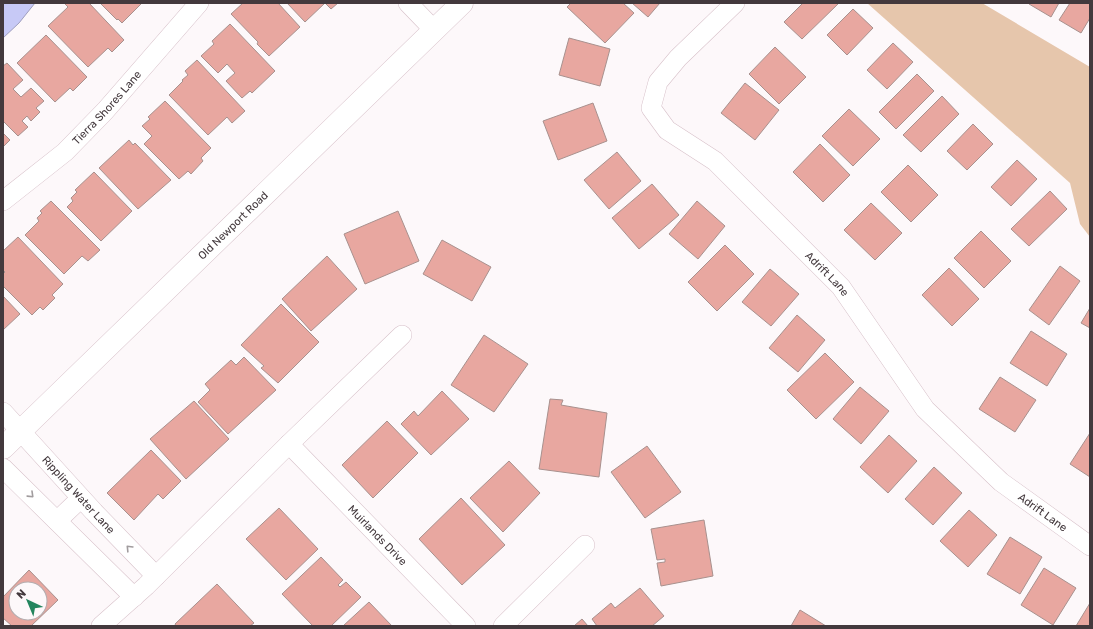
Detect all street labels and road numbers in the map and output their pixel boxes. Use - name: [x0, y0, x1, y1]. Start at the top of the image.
- street label: Tierra Shores Lane: [69, 68, 144, 147]
- street label: Old Newport Road: [195, 189, 270, 262]
- street label: Adrift Lane: [803, 249, 852, 299]
- street label: Rippling Water Lane: [40, 453, 118, 536]
- street label: Adrift Lane: [1016, 490, 1070, 534]
- street label: Muirlands Drive: [345, 502, 410, 568]

